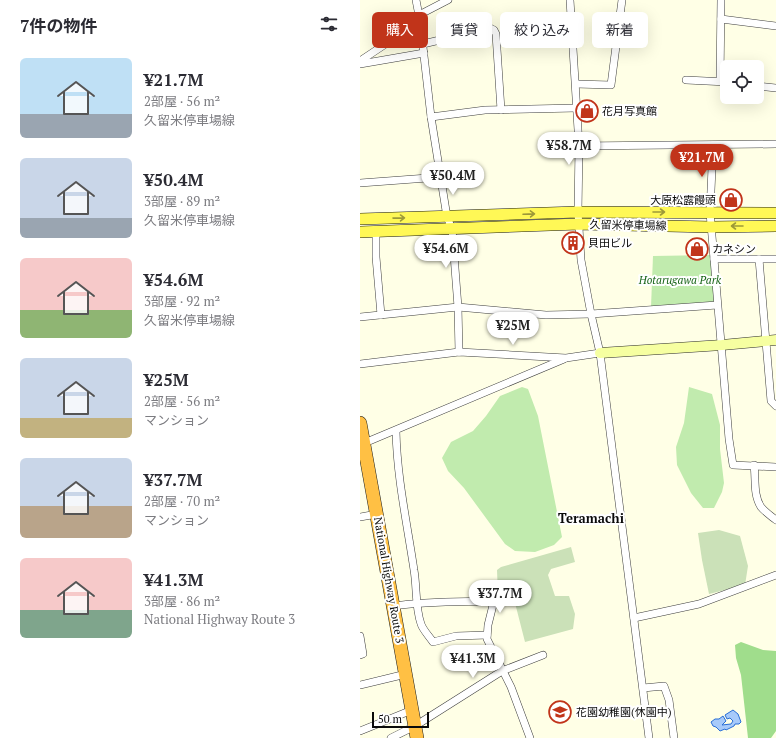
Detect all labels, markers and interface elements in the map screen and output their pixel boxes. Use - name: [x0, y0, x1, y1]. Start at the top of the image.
- chip: 購入: [372, 12, 428, 48]
- chip: 賃貸: [436, 12, 492, 48]
- chip: 絞り込み: [500, 12, 584, 48]
- chip: 新着: [592, 12, 648, 48]
- icon: filters: [318, 13, 340, 35]
- text: 7件の物件: [20, 14, 98, 37]
- map controls: [720, 60, 764, 104]
- button: locate: [720, 60, 764, 104]
- text: ¥21.7M: [144, 68, 203, 91]
- icon: home: [52, 74, 100, 122]
- text: 2部屋 · 56 m²: [144, 92, 220, 110]
- shop icon: 花月写真館: [574, 98, 600, 124]
- place label: 花月写真館: [602, 104, 657, 118]
- text: 久留米停車場線: [144, 111, 235, 129]
- pin: ¥58.7M: [536, 132, 602, 166]
- text: ¥58.7M: [546, 136, 592, 154]
- pin: ¥21.7M: [669, 144, 735, 178]
- text: ¥21.7M: [679, 148, 725, 166]
- pin: ¥50.4M: [420, 162, 486, 196]
- text: ¥50.4M: [430, 166, 476, 184]
- text: ¥50.4M: [144, 168, 203, 191]
- icon: home: [52, 174, 100, 222]
- shop icon: 大原松露饅頭: [718, 187, 744, 213]
- text: 3部屋 · 89 m²: [144, 192, 220, 210]
- place label: 大原松露饅頭: [650, 193, 716, 207]
- one-way arrow: [652, 208, 665, 216]
- one-way arrow: [522, 210, 535, 218]
- text: 久留米停車場線: [144, 211, 235, 229]
- one-way arrow: [392, 214, 405, 222]
- street label: 久留米停車場線: [589, 217, 667, 233]
- one-way arrow: [731, 222, 744, 230]
- building icon: 貝田ビル: [560, 230, 586, 256]
- pin: ¥54.6M: [413, 235, 479, 269]
- place label: 貝田ビル: [588, 236, 632, 250]
- shop icon: カネシン: [684, 236, 710, 262]
- text: ¥54.6M: [423, 239, 469, 257]
- place label: カネシン: [712, 242, 756, 256]
- text: ¥54.6M: [144, 268, 203, 291]
- park label: Hotarugawa Park: [638, 273, 722, 287]
- icon: home: [52, 274, 100, 322]
- text: 3部屋 · 92 m²: [144, 292, 220, 310]
- text: 久留米停車場線: [144, 311, 235, 329]
- pin: ¥25M: [489, 312, 537, 346]
- text: ¥25M: [496, 316, 530, 334]
- text: ¥25M: [144, 368, 189, 391]
- icon: home: [52, 374, 100, 422]
- text: 2部屋 · 56 m²: [144, 392, 220, 410]
- text: マンション: [144, 411, 209, 429]
- text: ¥37.7M: [144, 468, 202, 491]
- icon: home: [52, 474, 100, 522]
- text: 2部屋 · 70 m²: [144, 492, 220, 510]
- district label: Teramachi: [558, 509, 624, 527]
- text: マンション: [144, 511, 209, 529]
- street label: National Highway Route 3: [371, 516, 407, 644]
- text: ¥41.3M: [144, 568, 203, 591]
- icon: home: [52, 574, 100, 622]
- pin: ¥37.7M: [467, 580, 533, 614]
- text: ¥37.7M: [478, 584, 522, 602]
- text: 3部屋 · 86 m²: [144, 592, 220, 610]
- text: National Highway Route 3: [144, 610, 295, 628]
- pin: ¥41.3M: [440, 645, 506, 679]
- text: ¥41.3M: [450, 649, 496, 667]
- school or university icon: 花園幼稚園(休園中): [547, 699, 573, 725]
- place label: 花園幼稚園(休園中): [576, 705, 672, 719]
- scale bar: [372, 710, 429, 729]
- text: 50 m: [378, 712, 402, 726]

